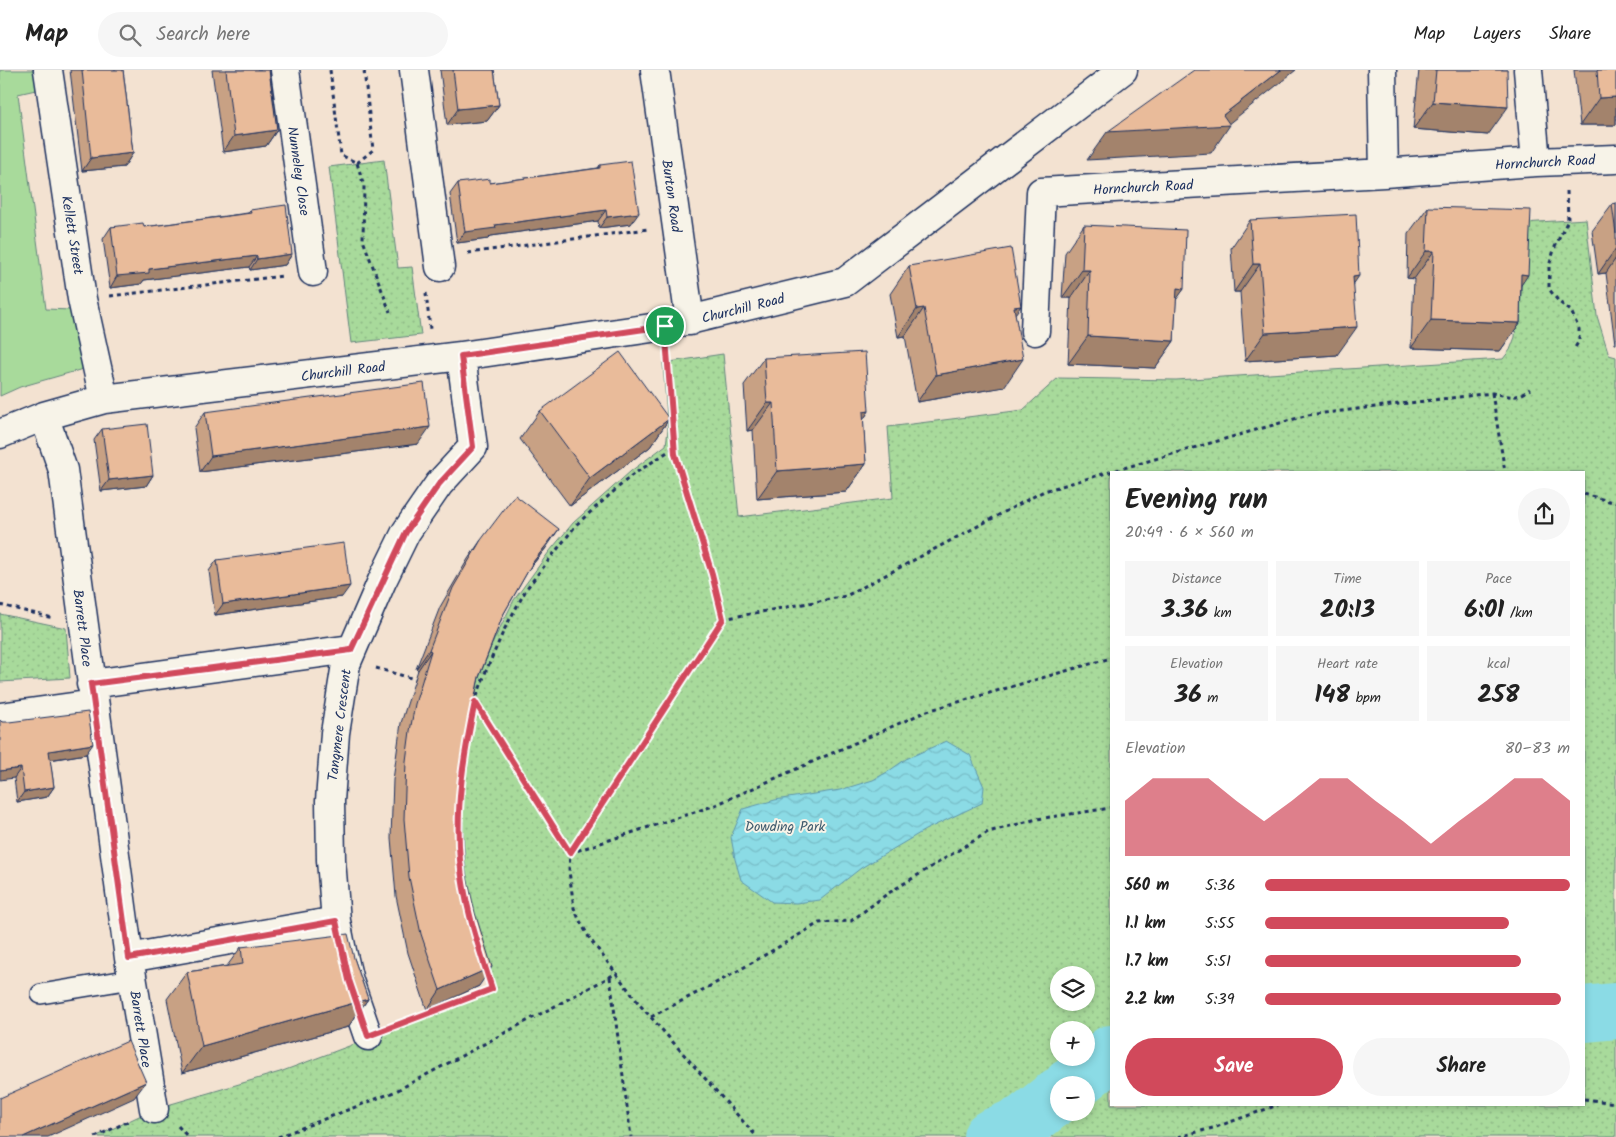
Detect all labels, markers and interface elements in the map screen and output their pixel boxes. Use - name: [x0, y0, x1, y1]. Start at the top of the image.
- search box: [98, 12, 448, 57]
- text: Map: [25, 15, 68, 54]
- text: Search here: [156, 20, 250, 50]
- text: Map: [1414, 20, 1445, 49]
- text: Layers: [1473, 20, 1521, 49]
- text: Share: [1549, 20, 1591, 49]
- icon: search: [116, 21, 144, 49]
- street label: Nunneley Close: [281, 125, 315, 218]
- street label: Hornchurch Road: [1494, 149, 1597, 177]
- street label: Burton Road: [655, 158, 687, 235]
- street label: Hornchurch Road: [1092, 174, 1195, 202]
- street label: Kellett Street: [55, 194, 89, 277]
- street label: Churchill Road: [699, 288, 788, 330]
- pin: [644, 305, 686, 347]
- icon: arrive: [651, 312, 679, 340]
- street label: Churchill Road: [300, 356, 388, 388]
- text: Evening run: [1125, 478, 1268, 523]
- button: share: [1518, 488, 1570, 540]
- text: 20:49 · 6 × 560 m: [1125, 520, 1254, 545]
- text: Distance: [1171, 568, 1222, 590]
- text: Time: [1333, 568, 1362, 590]
- text: Pace: [1485, 568, 1512, 590]
- street label: Barrett Place: [66, 588, 98, 669]
- text: 3.36: [1161, 590, 1208, 630]
- text: 20:13: [1320, 590, 1375, 630]
- text: 6:01: [1464, 590, 1504, 630]
- text: km: [1208, 602, 1232, 624]
- text: /km: [1504, 602, 1533, 624]
- text: Elevation: [1170, 653, 1223, 675]
- text: Heart rate: [1317, 653, 1378, 675]
- text: kcal: [1487, 653, 1510, 675]
- street label: Tangmere Crescent: [322, 667, 358, 782]
- text: 36: [1175, 675, 1202, 715]
- text: 148: [1314, 675, 1350, 715]
- text: 258: [1478, 675, 1519, 715]
- text: m: [1202, 687, 1219, 709]
- text: bpm: [1350, 687, 1381, 709]
- text: Elevation: [1125, 736, 1186, 761]
- text: 80–83 m: [1505, 736, 1570, 761]
- park label: Dowding Park: [745, 816, 826, 838]
- text: 560 m: [1125, 873, 1169, 898]
- text: 5:36: [1205, 873, 1236, 898]
- text: 1.1 km: [1125, 911, 1166, 936]
- text: 5:55: [1205, 911, 1235, 936]
- text: 1.7 km: [1125, 949, 1168, 974]
- text: 5:51: [1205, 949, 1231, 974]
- map controls: [1050, 966, 1095, 1121]
- button: layers: [1050, 966, 1095, 1011]
- text: 2.2 km: [1125, 987, 1175, 1012]
- text: 5:39: [1205, 987, 1234, 1012]
- street label: Barrett Place: [123, 989, 157, 1070]
- button: +: [1050, 1021, 1095, 1066]
- button: Save: [1125, 1038, 1343, 1096]
- button: Share: [1353, 1038, 1570, 1096]
- button: −: [1050, 1076, 1095, 1121]

